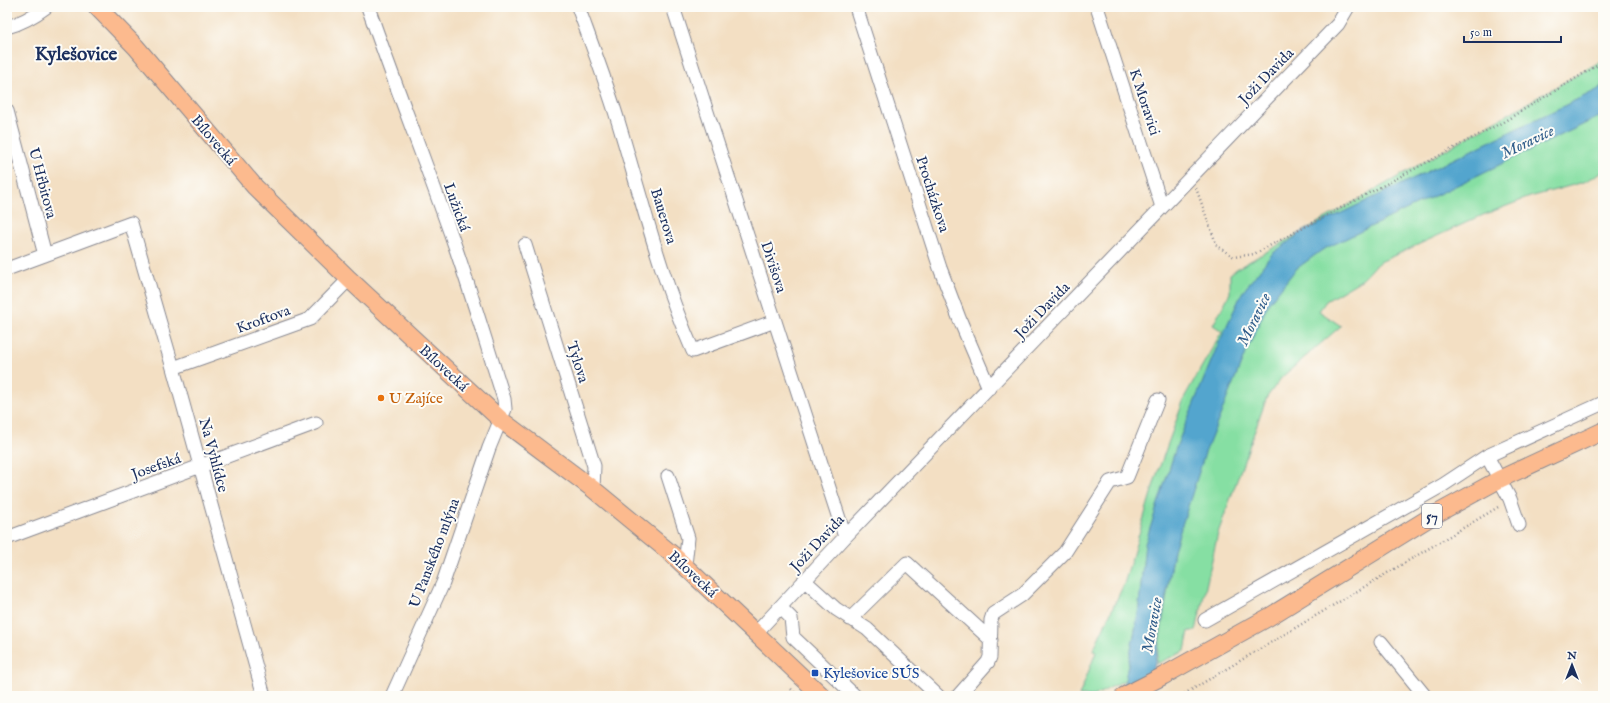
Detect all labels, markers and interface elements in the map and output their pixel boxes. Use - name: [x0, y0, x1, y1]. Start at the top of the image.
- scale bar: [1464, 18, 1561, 44]
- text: 50 m: [1470, 25, 1492, 40]
- district label: Kylešovice: [35, 43, 118, 67]
- street label: Joži Davida: [1233, 44, 1298, 110]
- street label: K Moravici: [1125, 66, 1164, 138]
- street label: Bílovecká: [187, 111, 241, 170]
- water label: Moravice: [1498, 121, 1558, 164]
- street label: U Hřbitova: [24, 146, 61, 221]
- street label: Procházkova: [911, 154, 954, 235]
- street label: Lužická: [439, 180, 474, 235]
- street label: Bauerova: [646, 186, 681, 247]
- street label: Divišova: [756, 239, 791, 296]
- street label: Joži Davida: [1009, 278, 1074, 344]
- water label: Moravice: [1233, 290, 1276, 350]
- street label: Kroftova: [234, 301, 293, 338]
- street label: Tylova: [562, 339, 593, 386]
- street label: Bílovecká: [415, 341, 473, 396]
- place label: U Zajíce: [389, 389, 443, 408]
- marker: U Zajíce: [376, 393, 386, 403]
- street label: Na Vyhlídce: [194, 416, 233, 495]
- street label: Josefská: [127, 449, 184, 485]
- street label: U Panského mlýna: [405, 495, 464, 611]
- road number: 57: [1422, 504, 1442, 528]
- street label: Joži Davida: [785, 510, 849, 577]
- street label: Bílovecká: [664, 547, 722, 602]
- water label: Moravice: [1138, 595, 1168, 655]
- north arrow: [1552, 645, 1592, 685]
- text: N: [1566, 649, 1577, 663]
- place label: Kylešovice SÚS: [823, 664, 919, 683]
- marker: Kylešovice SÚS: [810, 668, 820, 678]

